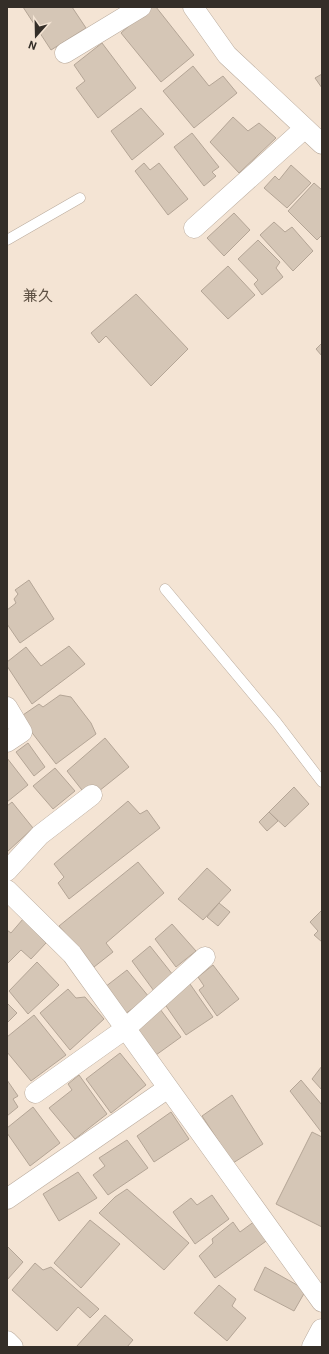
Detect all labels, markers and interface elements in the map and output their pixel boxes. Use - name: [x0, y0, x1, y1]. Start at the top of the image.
- north arrow: [16, 16, 56, 56]
- text: N: [27, 37, 39, 52]
- district label: 兼久: [23, 287, 53, 305]

